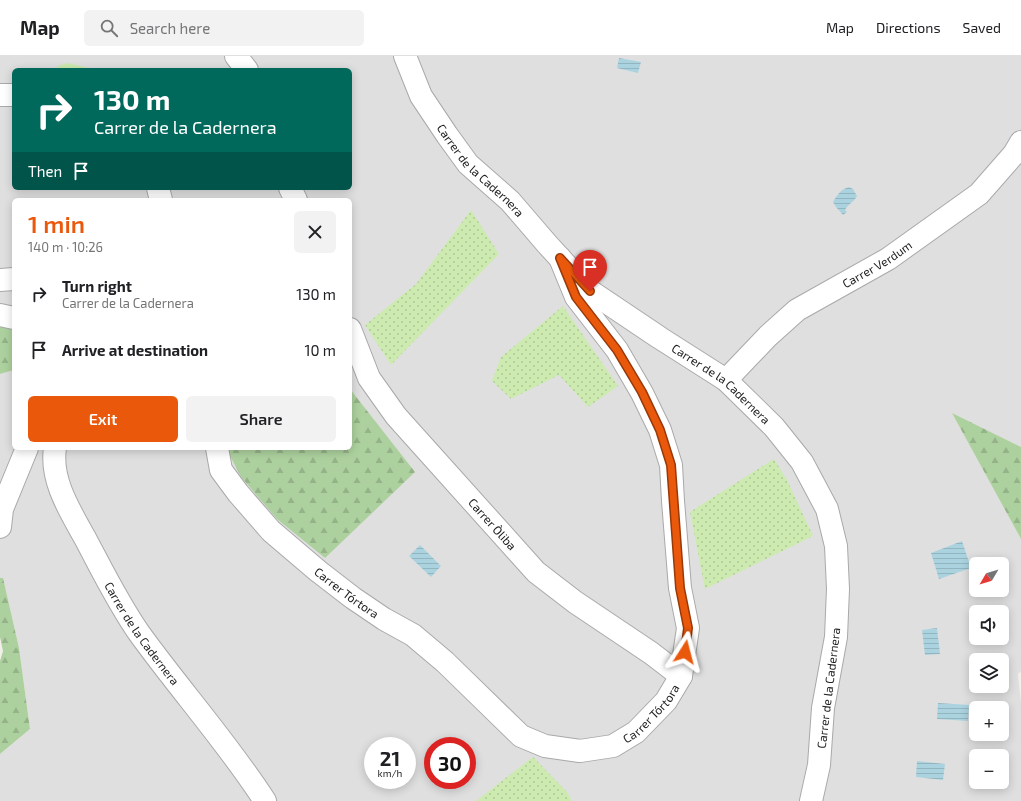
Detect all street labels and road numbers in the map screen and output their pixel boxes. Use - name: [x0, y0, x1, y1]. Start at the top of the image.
- street label: Carrer de la Cadernera: [435, 121, 527, 219]
- street label: Carrer Verdum: [840, 237, 914, 290]
- street label: Carrer de la Cadernera: [669, 340, 773, 426]
- street label: Carrer Òliba: [466, 495, 520, 553]
- street label: Carrer Tórtora: [312, 564, 382, 621]
- street label: Carrer de la Cadernera: [102, 579, 183, 687]
- street label: Carrer de la Cadernera: [814, 627, 842, 749]
- street label: Carrer Tórtora: [620, 681, 682, 746]

